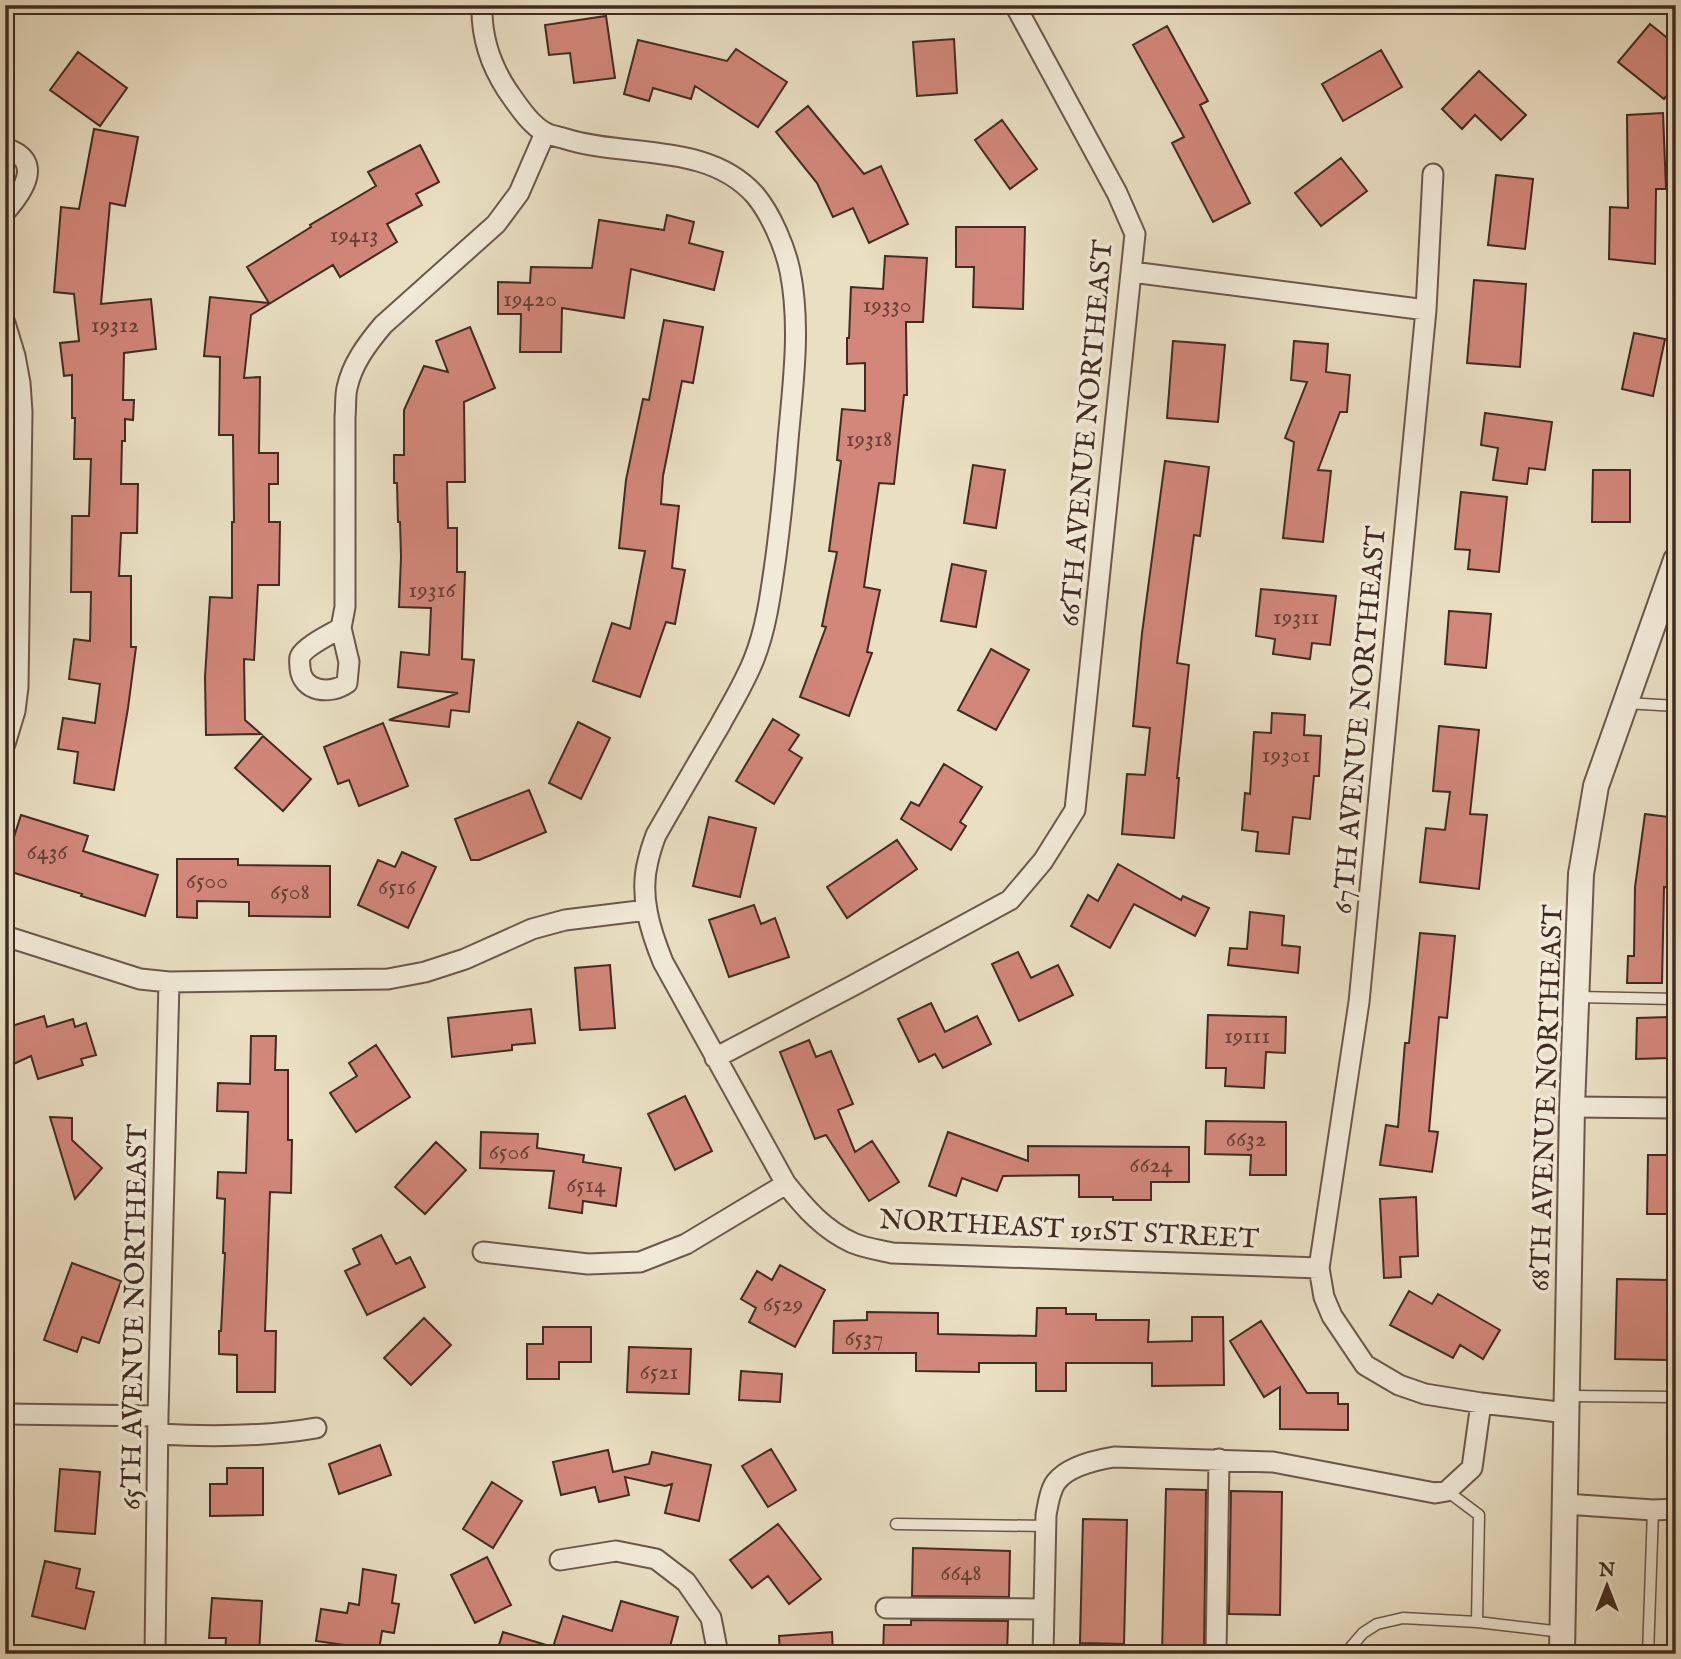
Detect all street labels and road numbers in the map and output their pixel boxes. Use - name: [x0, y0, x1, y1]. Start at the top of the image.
- street label: 66TH AVENUE NORTHEAST: [1053, 238, 1122, 628]
- street label: 67TH AVENUE NORTHEAST: [1326, 524, 1395, 916]
- street label: 68TH AVENUE NORTHEAST: [1523, 903, 1572, 1292]
- street label: 65TH AVENUE NORTHEAST: [115, 1123, 156, 1510]
- street label: NORTHEAST 191ST STREET: [878, 1203, 1260, 1258]

